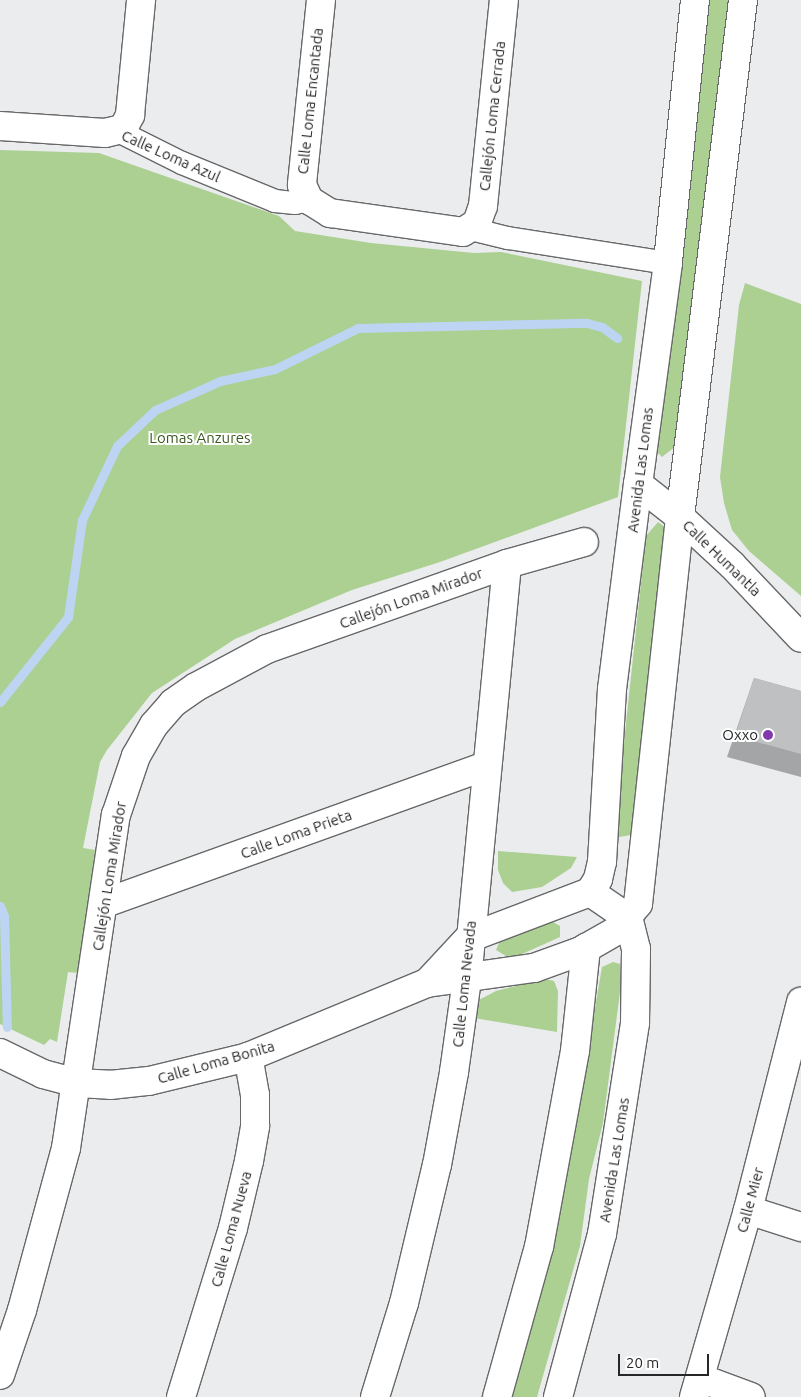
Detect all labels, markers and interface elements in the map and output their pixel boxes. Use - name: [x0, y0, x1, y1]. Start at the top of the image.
- street label: Calle Loma Encantada: [293, 27, 327, 175]
- street label: Callejón Loma Cerrada: [475, 40, 509, 192]
- street label: Calle Loma Azul: [119, 126, 223, 186]
- street label: Avenida Las Lomas: [623, 406, 657, 534]
- park label: Lomas Anzures: [149, 429, 251, 447]
- street label: Calle Humantla: [679, 516, 765, 600]
- street label: Callejón Loma Mirador: [337, 564, 485, 632]
- place label: Oxxo: [722, 726, 758, 744]
- marker: Oxxo: [762, 729, 774, 741]
- street label: Callejón Loma Mirador: [88, 800, 130, 952]
- street label: Calle Loma Prieta: [238, 806, 354, 862]
- street label: Calle Loma Nevada: [448, 920, 480, 1048]
- street label: Calle Loma Bonita: [155, 1037, 277, 1087]
- street label: Avenida Las Lomas: [595, 1096, 633, 1224]
- street label: Calle Mier: [733, 1165, 767, 1235]
- street label: Calle Loma Nueva: [207, 1169, 255, 1289]
- scale bar: [621, 1344, 712, 1376]
- text: 20 m: [626, 1354, 659, 1371]

